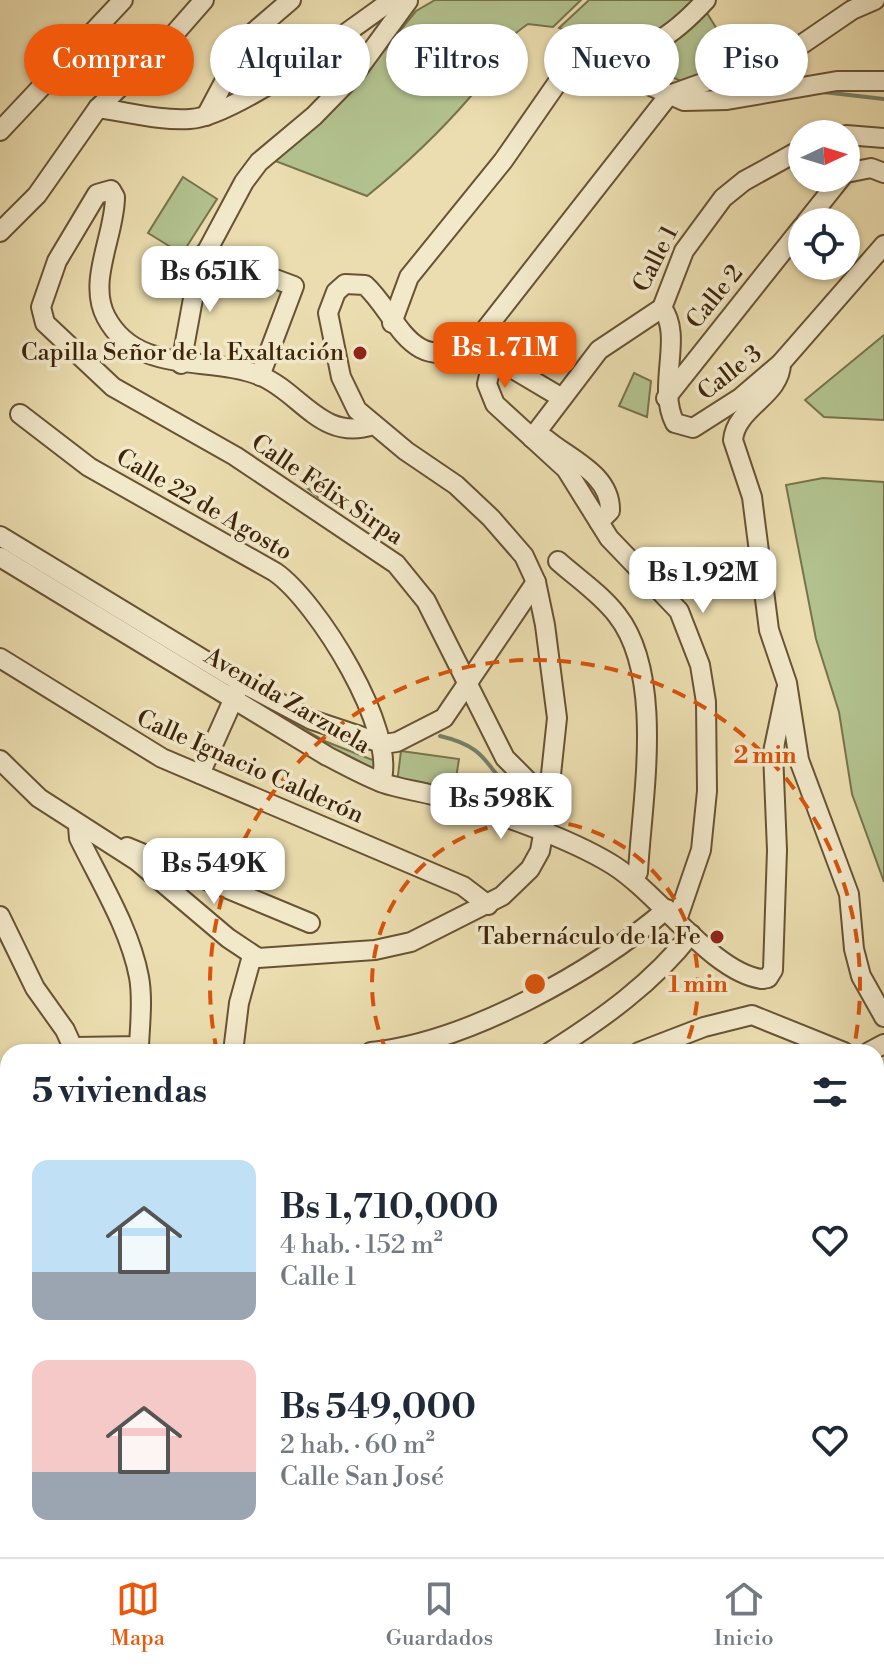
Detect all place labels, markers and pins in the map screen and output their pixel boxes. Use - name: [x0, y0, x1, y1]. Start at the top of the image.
- pin: Bs 651K: [136, 246, 284, 314]
- pin: Bs 1.71M: [422, 322, 588, 390]
- place label: Capilla Señor de la Exaltación: [21, 338, 344, 368]
- marker: Capilla Señor de la Exaltación: [351, 344, 369, 362]
- pin: Bs 1.92M: [620, 547, 786, 615]
- pin: Bs 598K: [427, 773, 575, 841]
- pin: Bs 549K: [140, 838, 288, 906]
- place label: Tabernáculo de la Fe: [478, 922, 701, 952]
- marker: Tabernáculo de la Fe: [708, 928, 726, 946]
- centre of rings: [521, 970, 549, 998]

